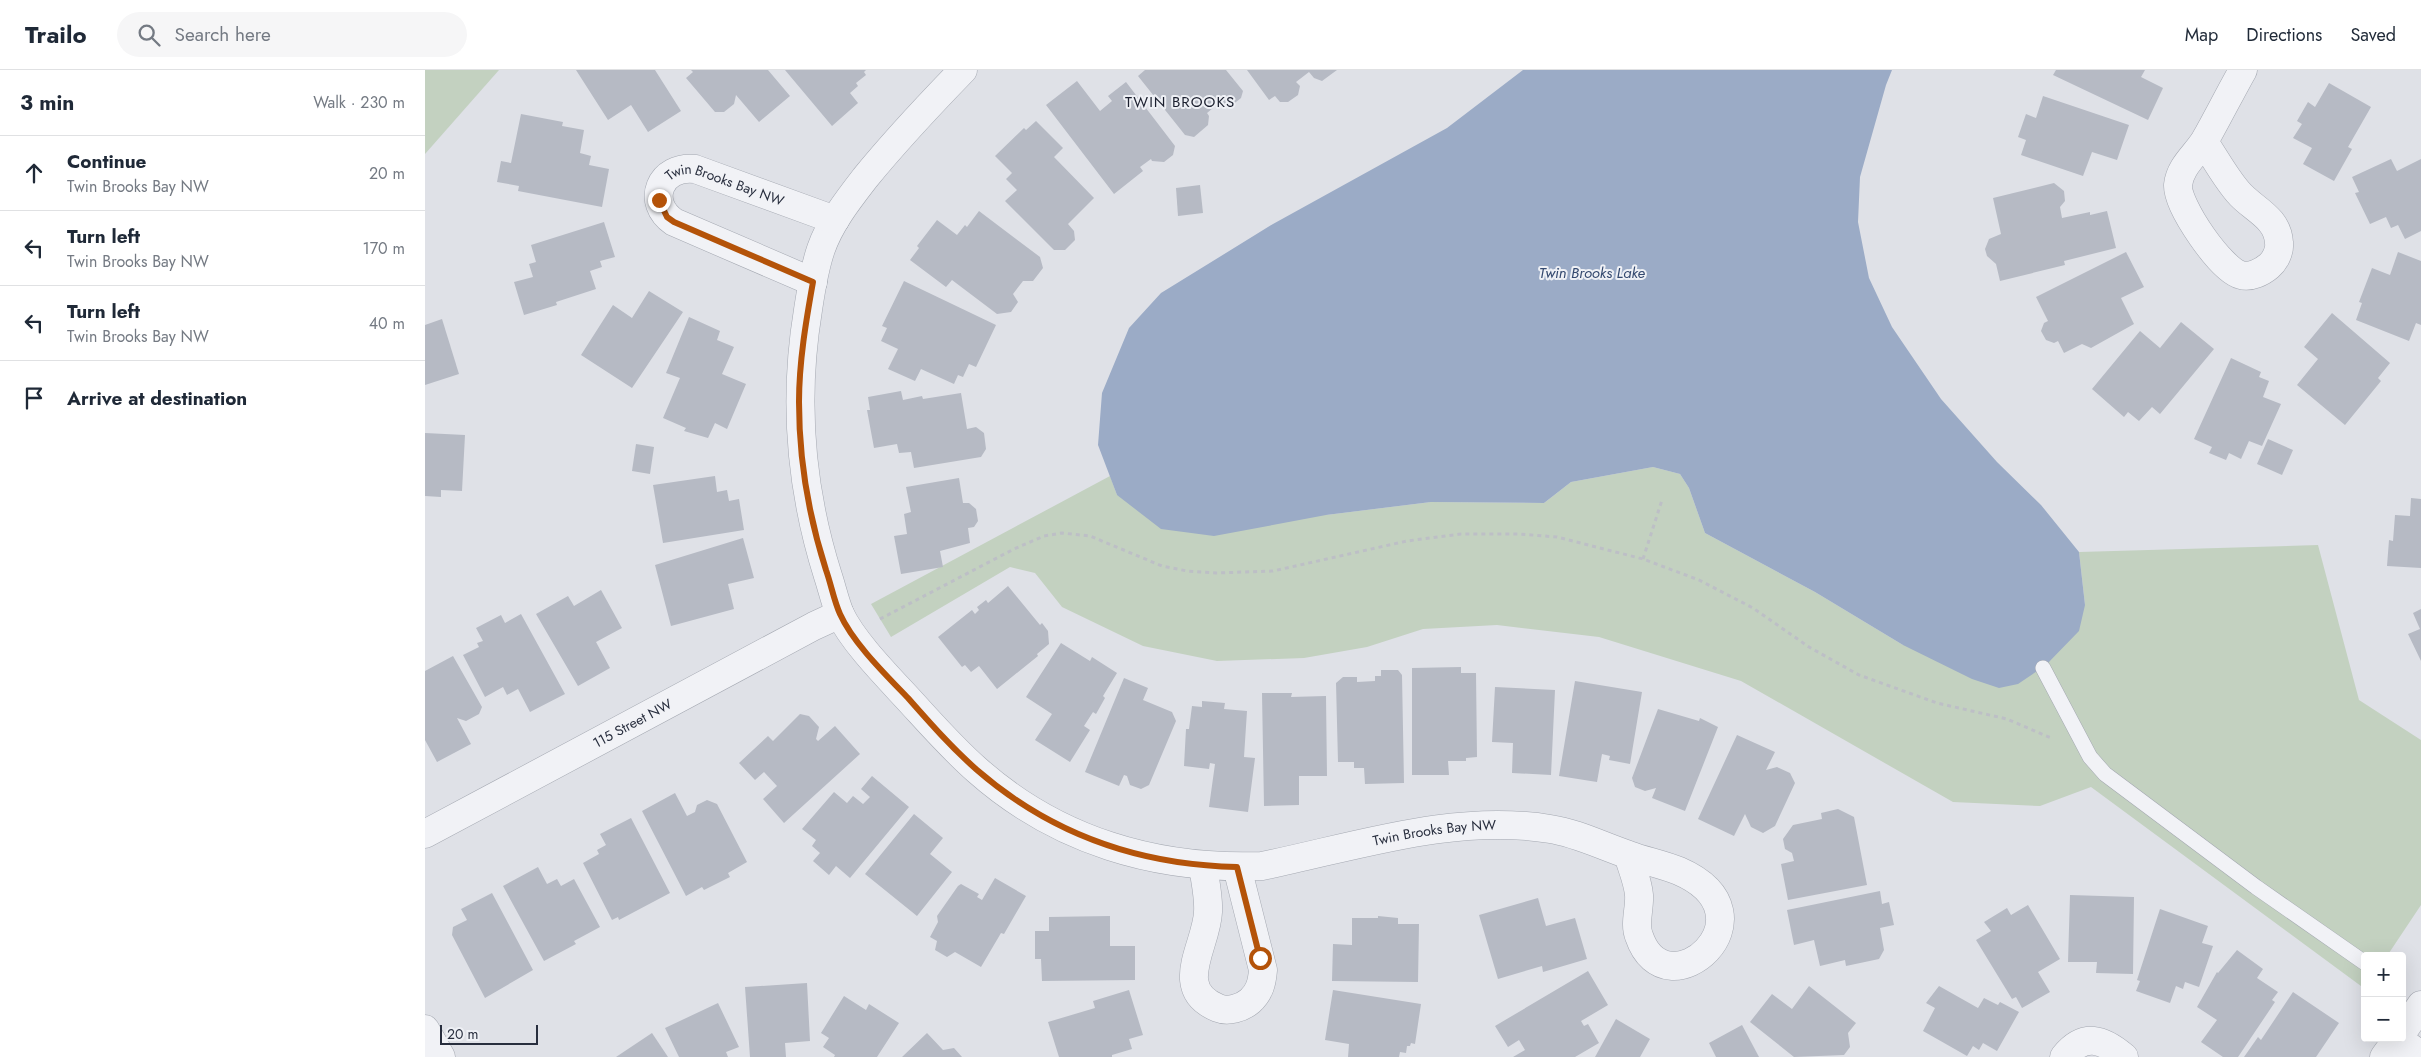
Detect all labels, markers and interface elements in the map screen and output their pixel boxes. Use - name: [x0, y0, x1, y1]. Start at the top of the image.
- search box: [117, 12, 467, 57]
- text: Trailo: [25, 17, 87, 52]
- icon: search: [135, 21, 163, 49]
- text: Search here: [175, 21, 271, 48]
- text: Map: [2185, 22, 2218, 48]
- text: Directions: [2246, 22, 2322, 48]
- text: Saved: [2350, 22, 2396, 48]
- text: 3 min: [20, 88, 74, 118]
- text: Walk · 230 m: [313, 91, 405, 114]
- district label: TWIN BROOKS: [1125, 91, 1235, 113]
- text: Continue: [67, 148, 146, 175]
- icon: ahead: [20, 159, 48, 187]
- street label: Twin Brooks Bay NW: [661, 159, 787, 211]
- text: 20 m: [369, 162, 405, 185]
- text: Twin Brooks Bay NW: [67, 175, 209, 198]
- route end: [648, 189, 671, 212]
- text: Turn left: [67, 223, 140, 250]
- icon: left: [20, 234, 48, 262]
- text: 170 m: [363, 237, 405, 260]
- text: Twin Brooks Bay NW: [67, 250, 209, 273]
- water label: Twin Brooks Lake: [1539, 262, 1646, 284]
- text: Turn left: [67, 298, 140, 325]
- icon: left: [20, 309, 48, 337]
- text: 40 m: [369, 312, 405, 335]
- text: Twin Brooks Bay NW: [67, 325, 209, 348]
- icon: arrive: [20, 384, 48, 412]
- text: Arrive at destination: [67, 385, 247, 412]
- street label: 115 Street NW: [589, 694, 675, 753]
- street label: Twin Brooks Bay NW: [1371, 815, 1496, 851]
- route start: [1249, 947, 1272, 970]
- map controls: [2361, 952, 2406, 1042]
- button: +: [2361, 952, 2406, 997]
- button: −: [2361, 997, 2406, 1042]
- scale bar: [440, 1022, 537, 1045]
- text: 20 m: [447, 1024, 479, 1044]

